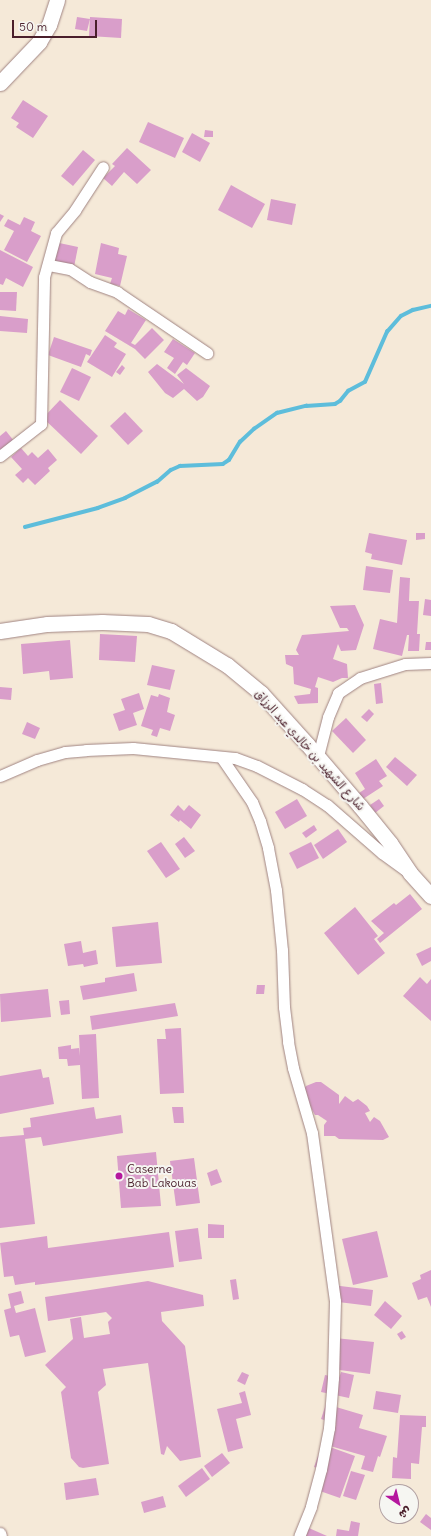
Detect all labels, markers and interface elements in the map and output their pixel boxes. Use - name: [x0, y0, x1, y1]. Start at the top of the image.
- scale bar: [14, 12, 99, 38]
- text: 50 m: [19, 19, 47, 34]
- street label: شارع الشهيد بن خالدي عبد الرزاق: [252, 686, 368, 814]
- place label: Caserne Bab Lakouas: [127, 1162, 197, 1190]
- marker: Caserne Bab Lakouas: [114, 1171, 124, 1181]
- north arrow: [379, 1484, 419, 1524]
- text: ش: [396, 1504, 414, 1522]

